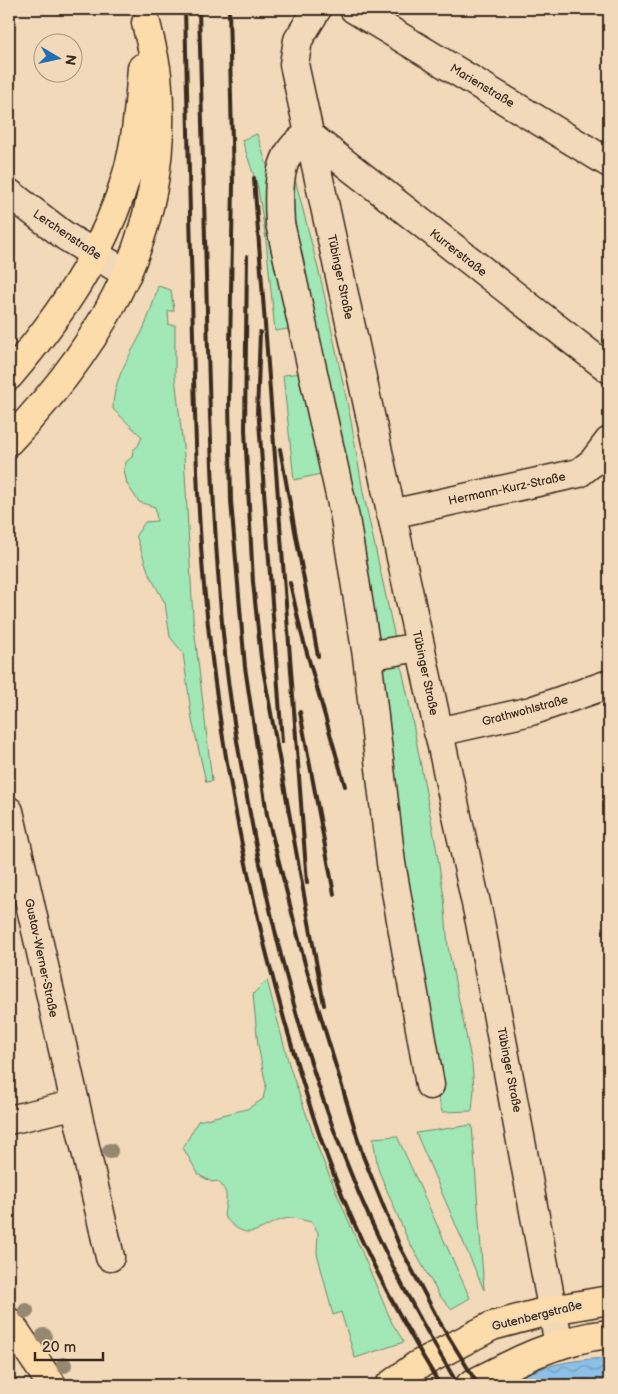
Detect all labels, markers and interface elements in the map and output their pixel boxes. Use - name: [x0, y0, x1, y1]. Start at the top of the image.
- north arrow: [32, 32, 82, 82]
- text: N: [61, 53, 80, 66]
- street label: Marienstraße: [447, 61, 517, 111]
- street label: Lerchenstraße: [30, 207, 104, 263]
- street label: Kurrerstraße: [426, 226, 490, 280]
- street label: Tübinger Straße: [324, 233, 356, 321]
- street label: Hermann-Kurz-Straße: [447, 469, 567, 509]
- street label: Tübinger Straße: [409, 629, 441, 717]
- street label: Grathwohlstraße: [480, 692, 570, 730]
- street label: Gustav-Werner-Straße: [21, 897, 61, 1019]
- street label: Tübinger Straße: [493, 1026, 525, 1114]
- street label: Gutenbergstraße: [490, 1298, 584, 1334]
- scale bar: [35, 1329, 102, 1361]
- text: 20 m: [42, 1338, 76, 1357]

